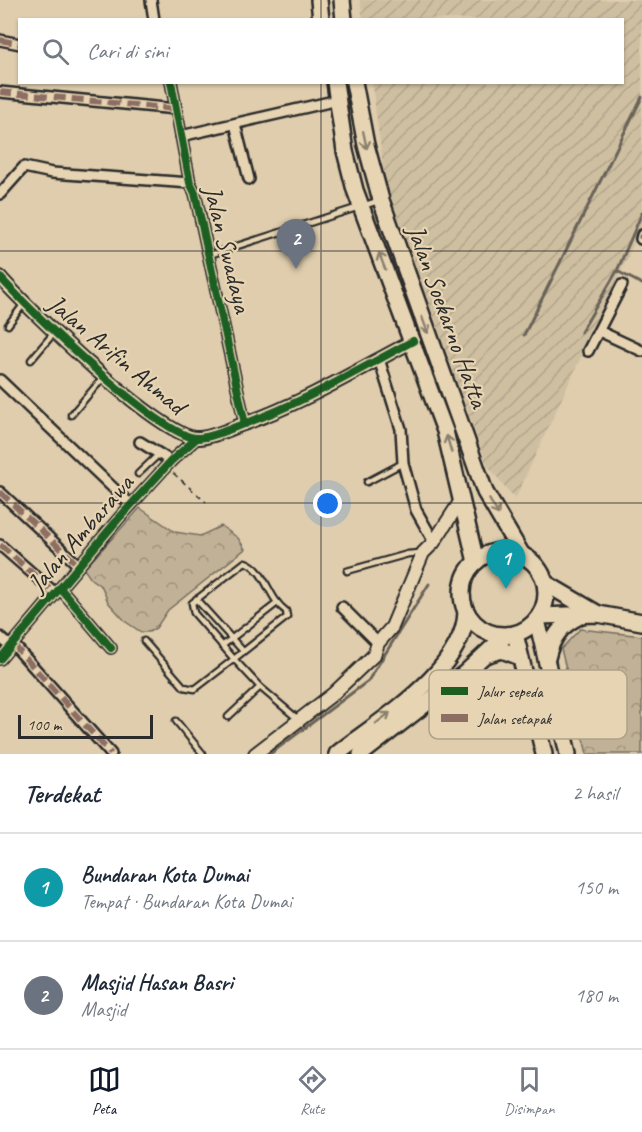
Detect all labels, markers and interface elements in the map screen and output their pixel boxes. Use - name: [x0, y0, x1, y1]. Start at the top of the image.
- search box: [18, 18, 624, 84]
- icon: search: [39, 35, 72, 68]
- text: Cari di sini: [87, 37, 168, 65]
- one-way arrow: [360, 130, 371, 149]
- street label: Jalan Swadaya: [195, 180, 260, 317]
- street label: Jalan Soekarno Hatta: [398, 218, 496, 414]
- pin: 2: [276, 220, 316, 269]
- one-way arrow: [376, 252, 387, 270]
- street label: Jalan Arifin Ahmad: [39, 286, 195, 424]
- one-way arrow: [421, 315, 432, 334]
- one-way arrow: [443, 435, 454, 454]
- street label: Jalan Ambarawa: [19, 466, 142, 601]
- your location: [313, 489, 342, 518]
- one-way arrow: [488, 498, 500, 515]
- pin: 1: [486, 540, 526, 589]
- legend: [429, 670, 627, 739]
- text: Jalur sepeda: [477, 682, 544, 702]
- text: Jalan setapak: [477, 709, 552, 729]
- one-way arrow: [374, 711, 390, 724]
- scale bar: [18, 712, 153, 740]
- text: 100 m: [27, 715, 61, 735]
- text: Terdekat: [24, 777, 100, 810]
- text: 2 hasil: [572, 781, 618, 806]
- text: Bundaran Kota Dumai: [81, 861, 249, 889]
- text: 1: [39, 875, 48, 900]
- text: 150 m: [575, 875, 618, 900]
- text: Tempat · Bundaran Kota Dumai: [81, 889, 292, 914]
- text: Masjid Hasan Basri: [81, 969, 233, 997]
- text: 2: [39, 983, 48, 1008]
- text: 180 m: [575, 983, 618, 1008]
- text: Masjid: [81, 997, 127, 1022]
- tab: Peta: [88, 1063, 121, 1119]
- tab: Rute: [296, 1063, 329, 1119]
- tab: Disimpan: [504, 1063, 554, 1119]

